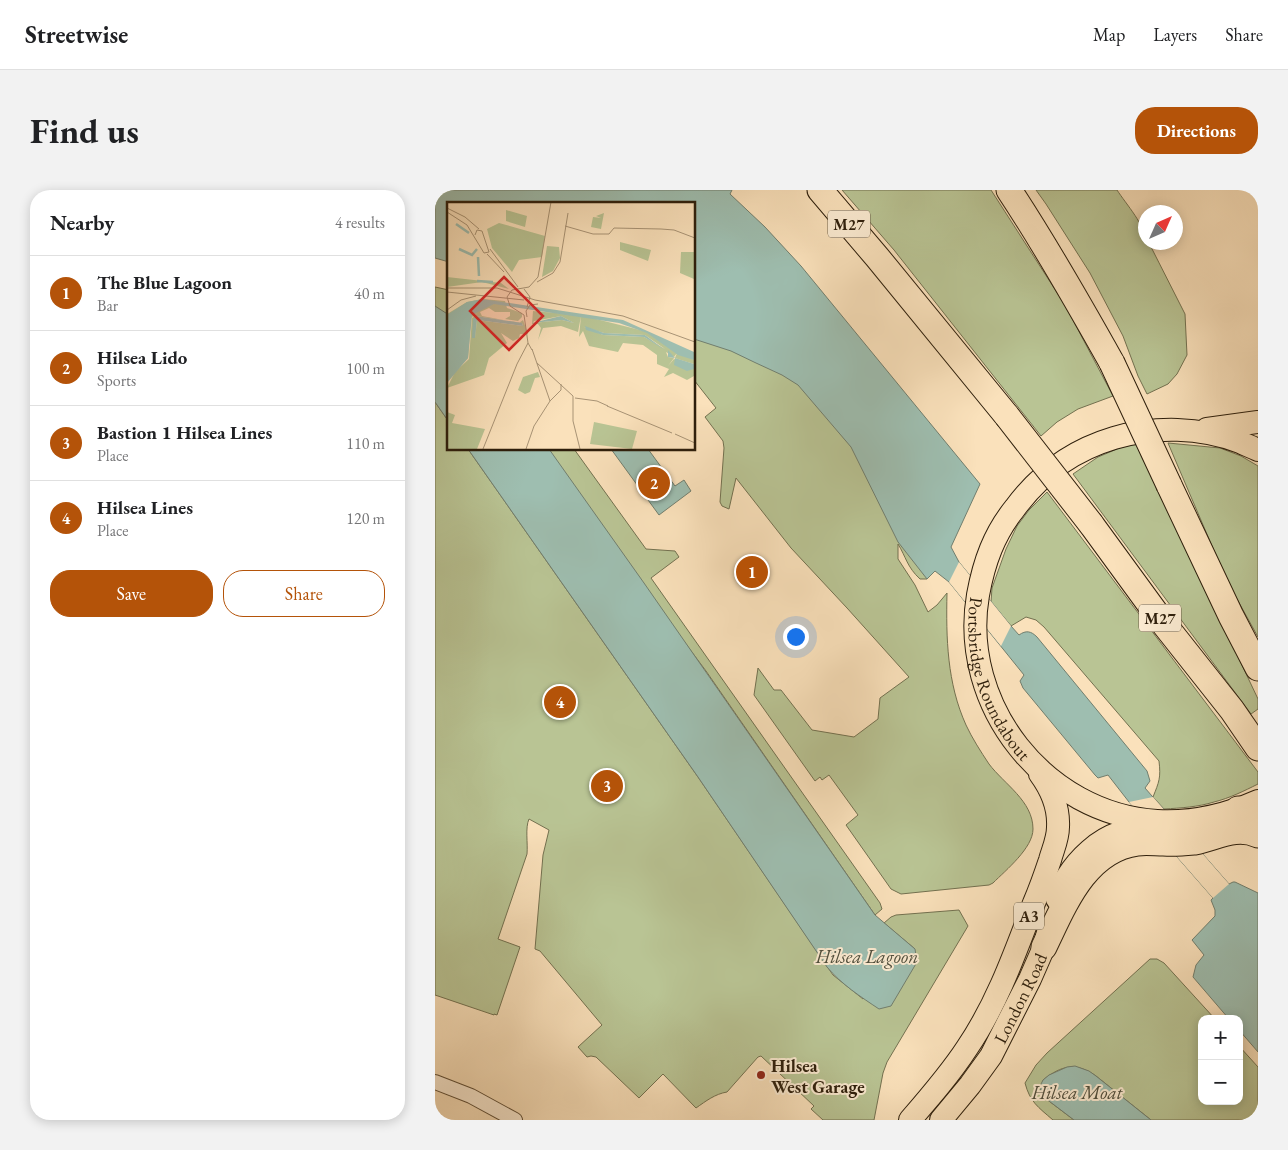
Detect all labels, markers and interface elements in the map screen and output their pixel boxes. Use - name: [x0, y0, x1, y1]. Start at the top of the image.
- text: Streetwise: [25, 19, 128, 50]
- text: Map: [1093, 23, 1125, 46]
- text: Layers: [1153, 23, 1197, 46]
- text: Share: [1225, 23, 1263, 46]
- button: Directions: [1135, 107, 1258, 154]
- text: Find us: [30, 108, 139, 153]
- inset map: [447, 202, 695, 450]
- north arrow: [1138, 205, 1183, 250]
- text: Nearby: [50, 209, 114, 236]
- road number: M27: [828, 210, 870, 238]
- text: 4 results: [335, 212, 385, 233]
- text: The Blue Lagoon: [97, 270, 232, 295]
- text: 1: [62, 283, 70, 304]
- text: 40 m: [354, 283, 385, 304]
- text: Bar: [97, 295, 118, 316]
- text: Hilsea Lido: [97, 345, 187, 370]
- text: 2: [62, 358, 70, 379]
- text: 100 m: [346, 358, 385, 379]
- text: Sports: [97, 370, 136, 391]
- text: Bastion 1 Hilsea Lines: [97, 420, 272, 445]
- text: 3: [62, 433, 70, 454]
- text: 110 m: [346, 433, 385, 454]
- text: Place: [97, 445, 129, 466]
- pin: 2: [638, 464, 670, 502]
- text: Hilsea Lines: [97, 495, 193, 520]
- text: 4: [62, 508, 70, 529]
- text: 120 m: [346, 508, 385, 529]
- text: Place: [97, 520, 129, 541]
- pin: 1: [736, 553, 768, 591]
- button: Save: [50, 570, 213, 617]
- button: Share: [223, 570, 385, 617]
- street label: Portsbridge Roundabout: [964, 596, 1036, 765]
- road number: M27: [1139, 604, 1181, 632]
- your location: [783, 624, 809, 650]
- pin: 4: [544, 683, 576, 721]
- pin: 3: [591, 767, 623, 805]
- road number: A3: [1014, 902, 1044, 929]
- water label: Hilsea Lagoon: [815, 944, 918, 969]
- street label: London Road: [988, 949, 1052, 1047]
- map controls: [1198, 1015, 1243, 1105]
- button: +: [1198, 1015, 1243, 1060]
- place label: Hilsea West Garage: [771, 1054, 865, 1098]
- button: −: [1198, 1060, 1243, 1105]
- marker: Hilsea West Garage: [755, 1069, 767, 1081]
- water label: Hilsea Moat: [1031, 1080, 1124, 1105]

